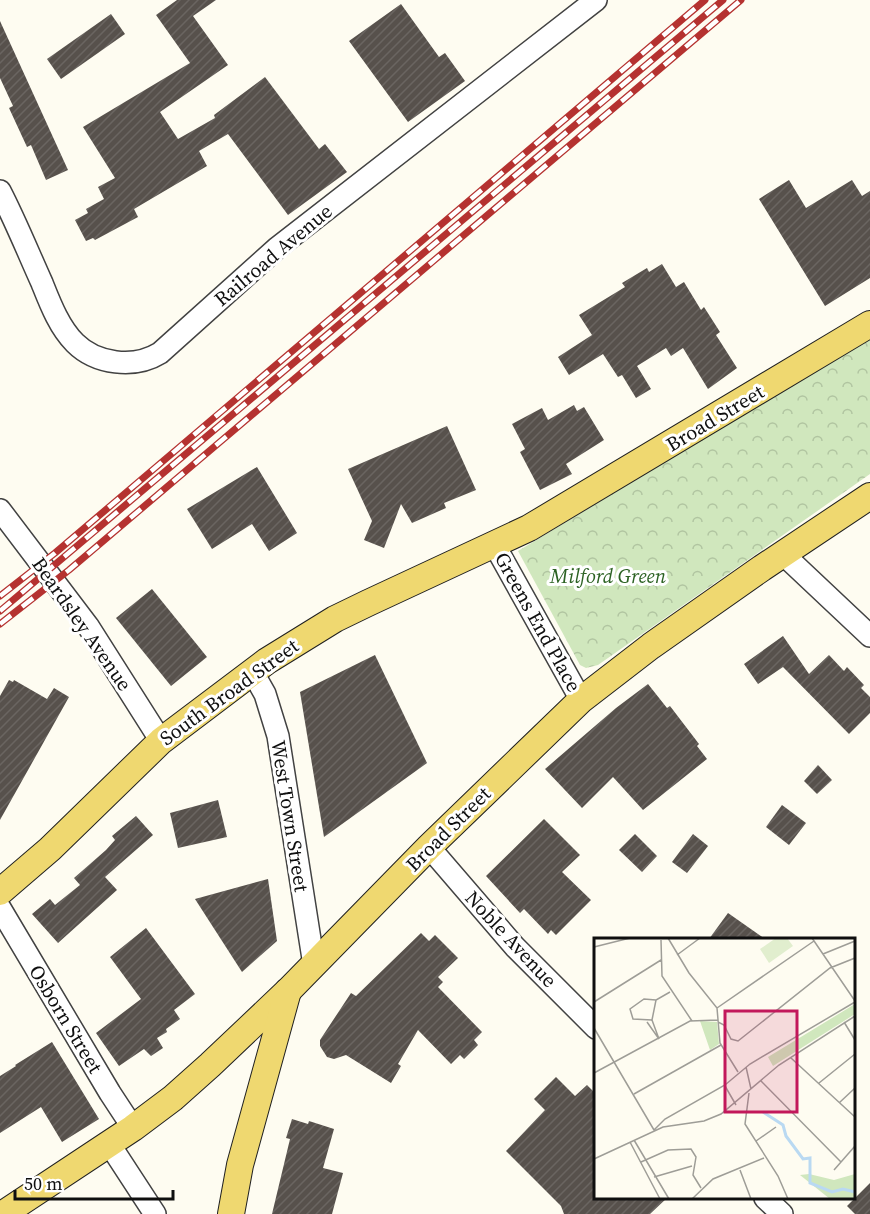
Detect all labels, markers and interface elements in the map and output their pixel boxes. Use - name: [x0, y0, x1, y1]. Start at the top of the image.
- street label: Railroad Avenue: [208, 197, 338, 313]
- street label: Broad Street: [661, 377, 770, 458]
- street label: Greens End Place: [488, 547, 588, 697]
- street label: Beardsley Avenue: [25, 552, 139, 696]
- park label: Milford Green: [549, 562, 667, 590]
- street label: South Broad Street: [154, 632, 305, 752]
- street label: West Town Street: [264, 738, 316, 894]
- street label: Broad Street: [399, 780, 497, 878]
- street label: Noble Avenue: [459, 884, 563, 994]
- inset map: [594, 938, 855, 1199]
- street label: Osborn Street: [23, 959, 110, 1079]
- scale bar: [15, 1163, 172, 1201]
- text: 50 m: [24, 1171, 62, 1196]

